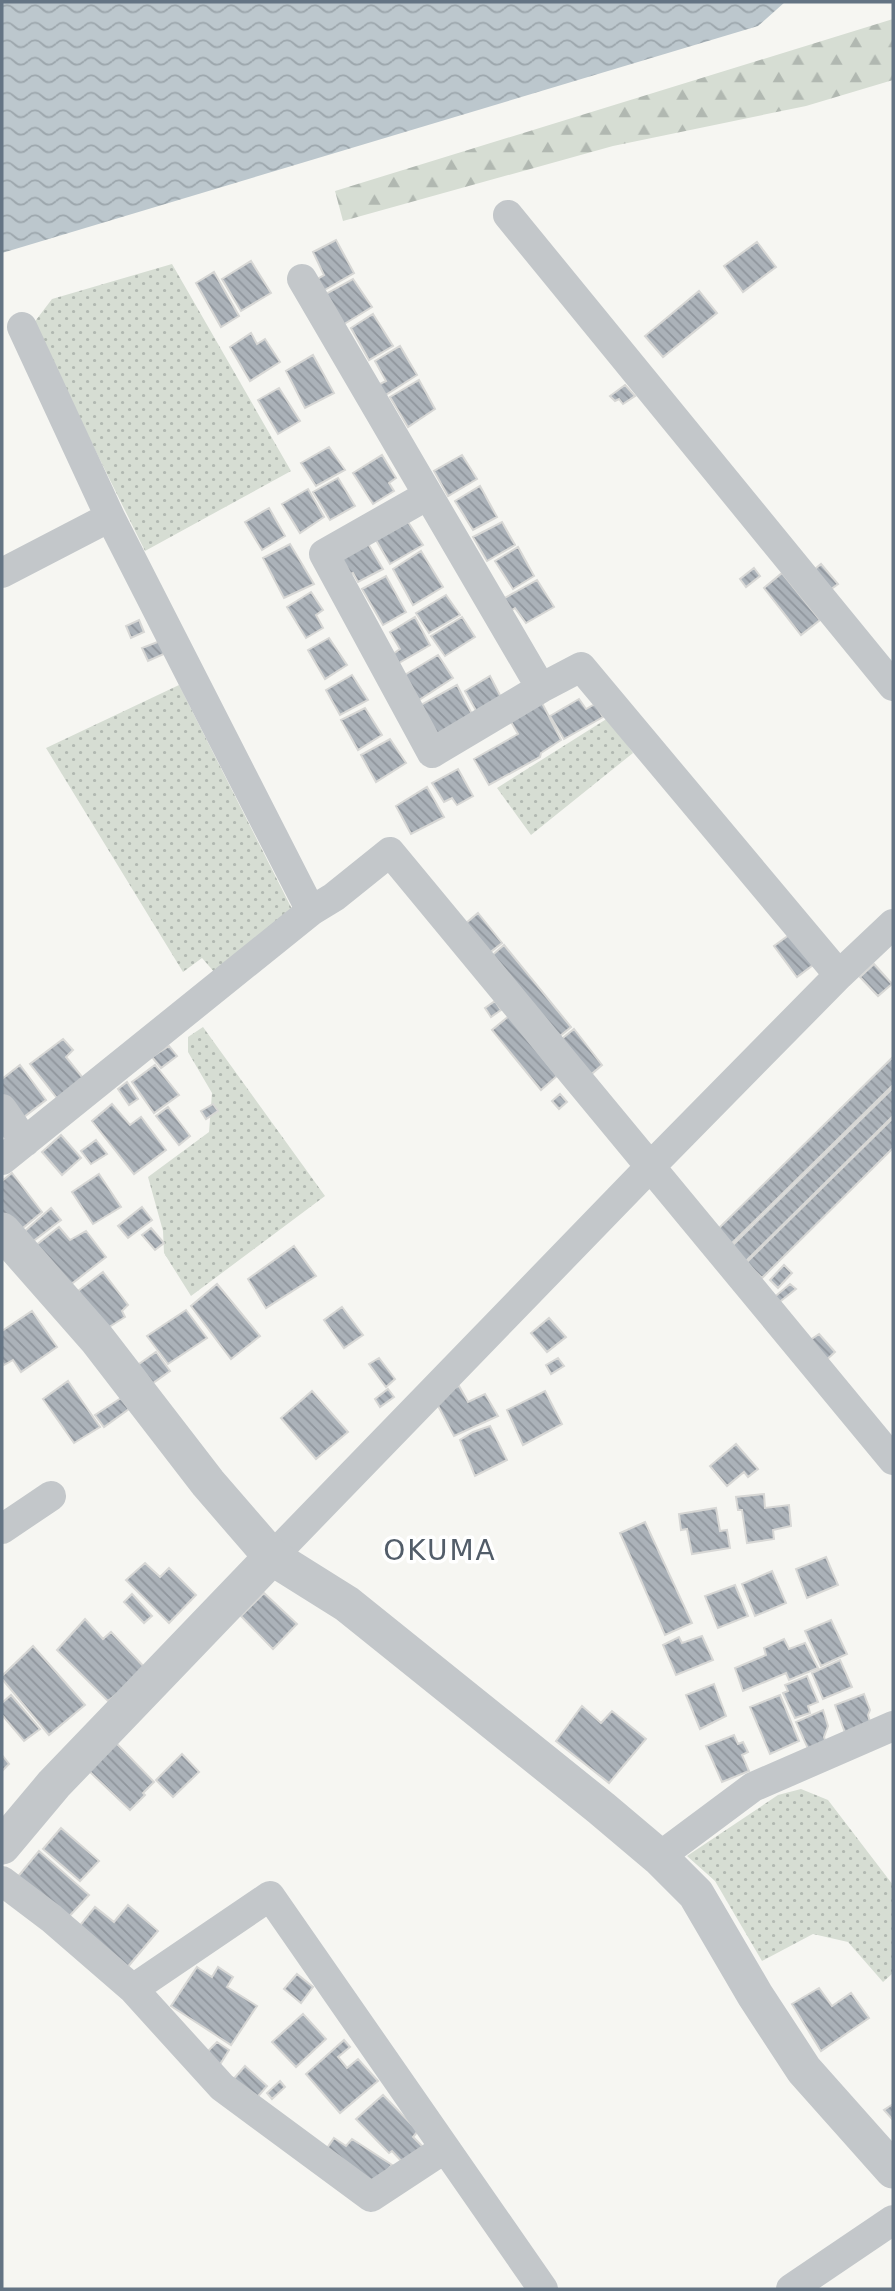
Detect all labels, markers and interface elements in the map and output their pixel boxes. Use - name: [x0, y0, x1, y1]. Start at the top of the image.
- district label: OKUMA: [383, 1534, 497, 1567]

